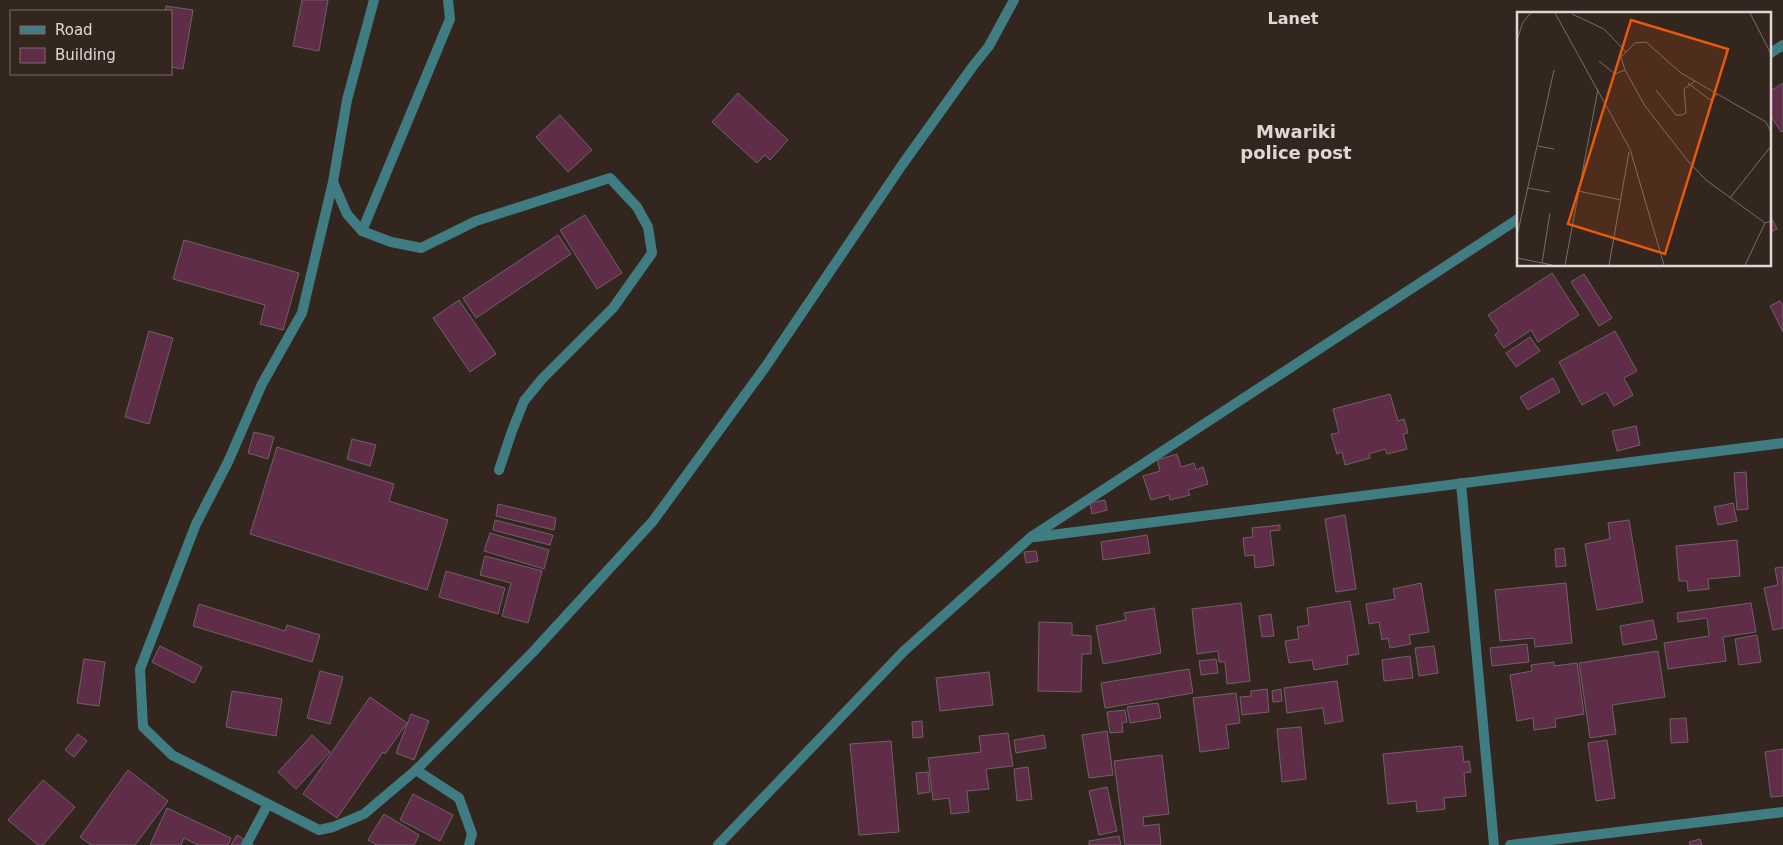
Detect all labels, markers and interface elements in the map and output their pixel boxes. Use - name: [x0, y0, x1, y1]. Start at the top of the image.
- district label: Lanet: [1268, 9, 1319, 28]
- legend: [10, 10, 172, 75]
- inset map: [1517, 12, 1770, 266]
- text: Road: [55, 21, 93, 39]
- text: Building: [55, 46, 116, 64]
- district label: Mwariki police post: [1240, 121, 1352, 163]

